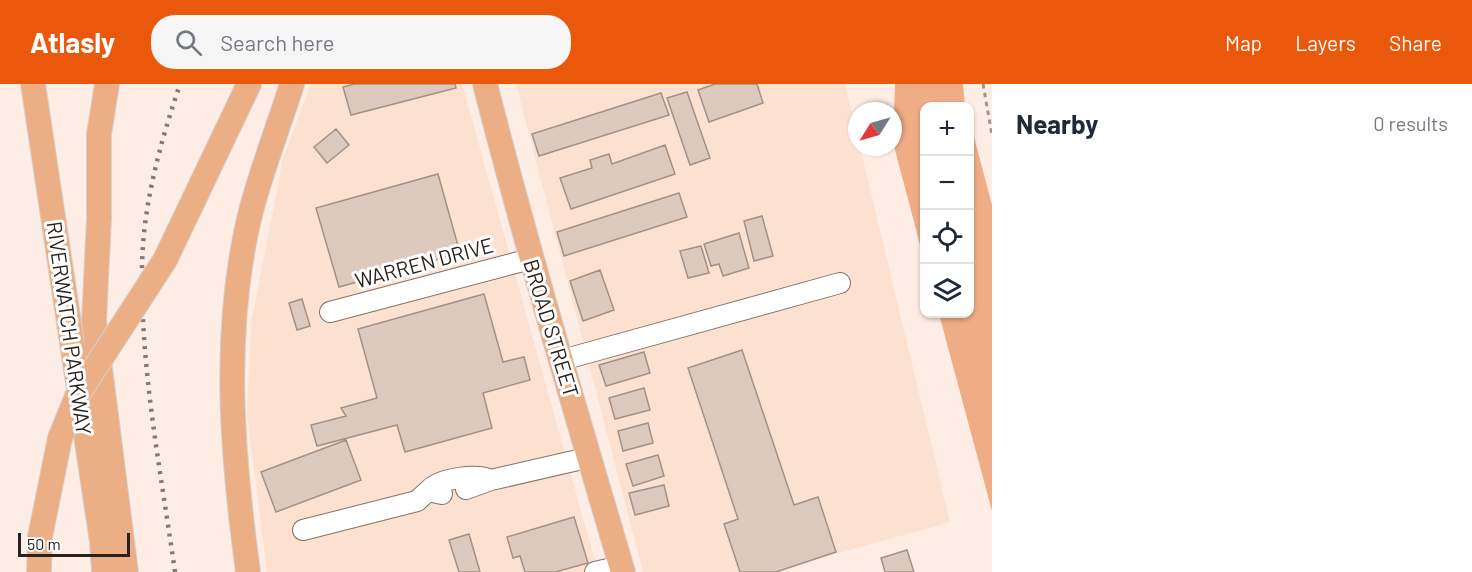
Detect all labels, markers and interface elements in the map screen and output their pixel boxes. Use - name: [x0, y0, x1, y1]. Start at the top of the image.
- search box: [151, 15, 571, 69]
- text: Atlasly: [30, 25, 115, 59]
- icon: search: [172, 26, 205, 59]
- text: Search here: [220, 29, 335, 55]
- text: Map: [1225, 30, 1262, 55]
- text: Layers: [1295, 30, 1356, 55]
- text: Share: [1389, 30, 1442, 55]
- north arrow: [848, 102, 902, 156]
- map controls: [920, 102, 974, 318]
- button: +: [920, 102, 974, 156]
- text: Nearby: [1016, 108, 1098, 139]
- text: 0 results: [1373, 111, 1448, 135]
- button: −: [920, 156, 974, 210]
- button: locate: [920, 210, 974, 264]
- street label: RIVERWATCH PARKWAY: [43, 220, 97, 436]
- street label: WARREN DRIVE: [352, 232, 496, 292]
- street label: BROAD STREET: [519, 256, 585, 400]
- button: layers: [920, 264, 974, 318]
- scale bar: [18, 530, 130, 558]
- text: 50 m: [27, 534, 61, 553]

